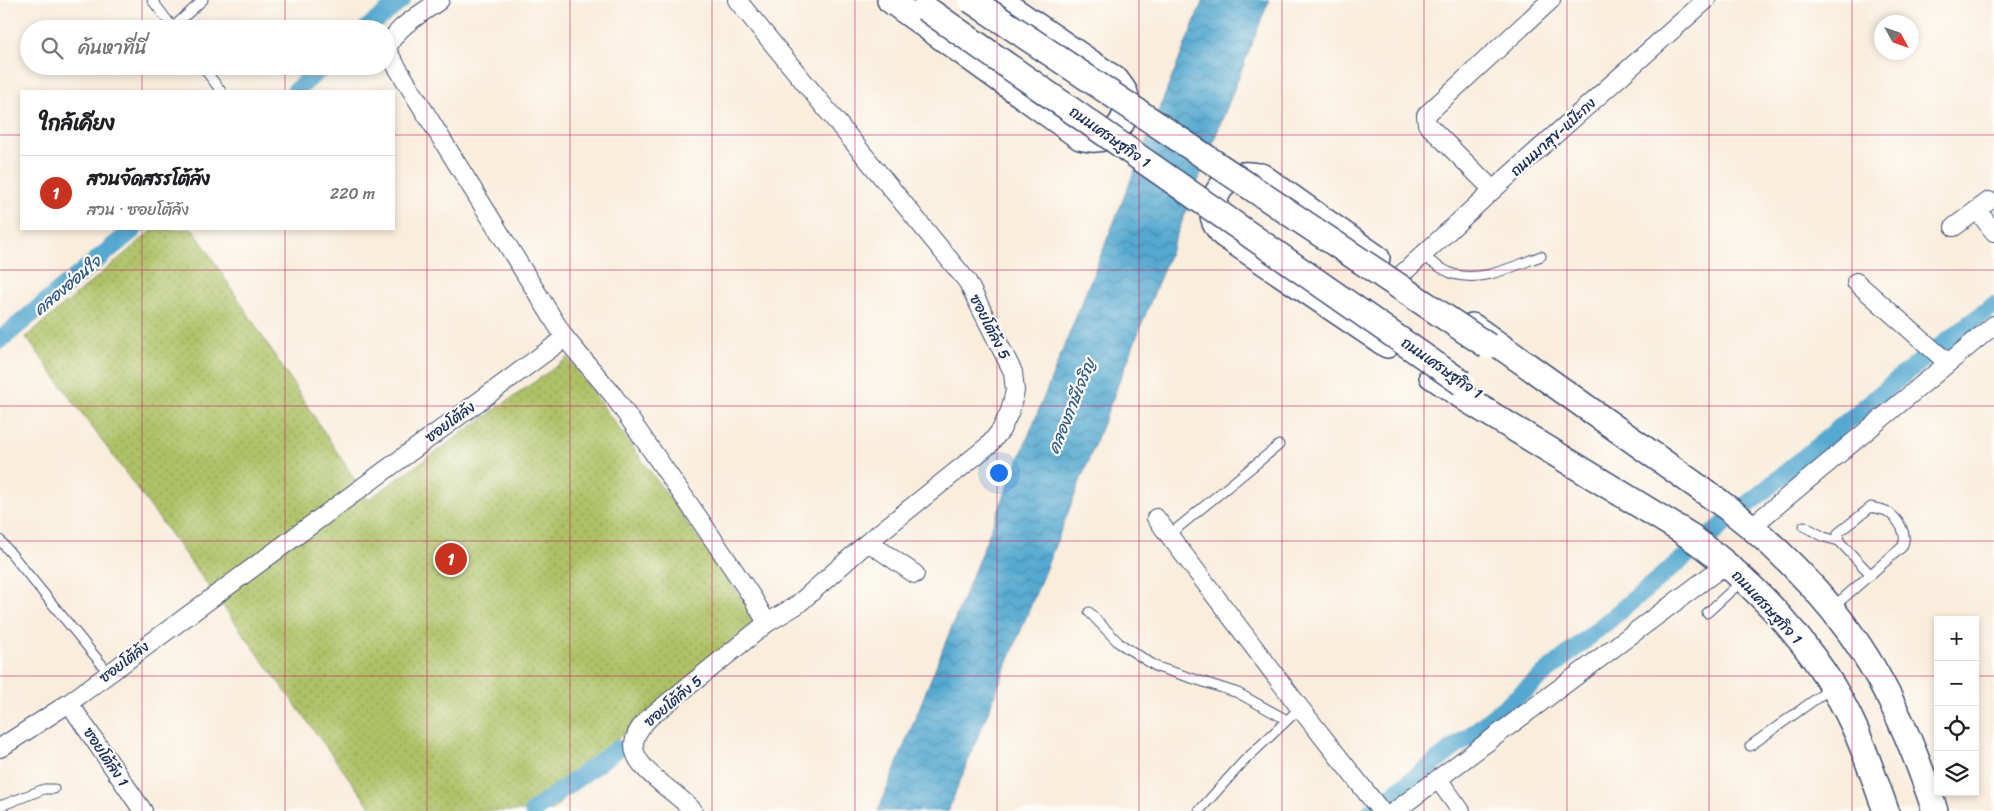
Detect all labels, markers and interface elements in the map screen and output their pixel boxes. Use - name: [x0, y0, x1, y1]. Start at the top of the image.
- north arrow: [1874, 15, 1919, 60]
- search box: [20, 20, 395, 75]
- text: ค้นหาที่นี่: [78, 31, 147, 64]
- icon: search: [38, 34, 66, 62]
- street label: ถนนมาสุข-แป๊ะกง: [1504, 91, 1602, 183]
- street label: ถนนเศรษฐกิจ 1: [1064, 99, 1156, 175]
- text: ใกล้เคียง: [40, 104, 115, 142]
- text: สวนจัดสรรโต้ล้ง: [87, 162, 210, 195]
- text: 1: [53, 179, 59, 208]
- text: 220 m: [330, 179, 375, 208]
- text: สวน · ซอยโต้ล้ง: [87, 195, 189, 224]
- water label: คลองอ่อนใจ: [27, 247, 109, 323]
- street label: ซอยโต้ล้ง 5: [962, 290, 1018, 364]
- street label: ถนนเศรษฐกิจ 1: [1396, 330, 1488, 406]
- water label: คลองภาษีเจริญ: [1039, 352, 1105, 458]
- street label: ซอยโต้ล้ง: [419, 395, 481, 449]
- your location: [986, 460, 1012, 486]
- pin: 1: [435, 540, 467, 578]
- street label: ถนนเศรษฐกิจ 1: [1725, 563, 1809, 651]
- map controls: [1934, 616, 1979, 796]
- button: +: [1934, 616, 1979, 661]
- street label: ซอยโต้ล้ง: [93, 634, 155, 690]
- button: −: [1934, 661, 1979, 706]
- street label: ซอยโต้ล้ง 5: [638, 668, 708, 734]
- button: locate: [1934, 706, 1979, 751]
- street label: ซอยโต้ล้ง 1: [76, 722, 136, 792]
- button: layers: [1934, 751, 1979, 796]

